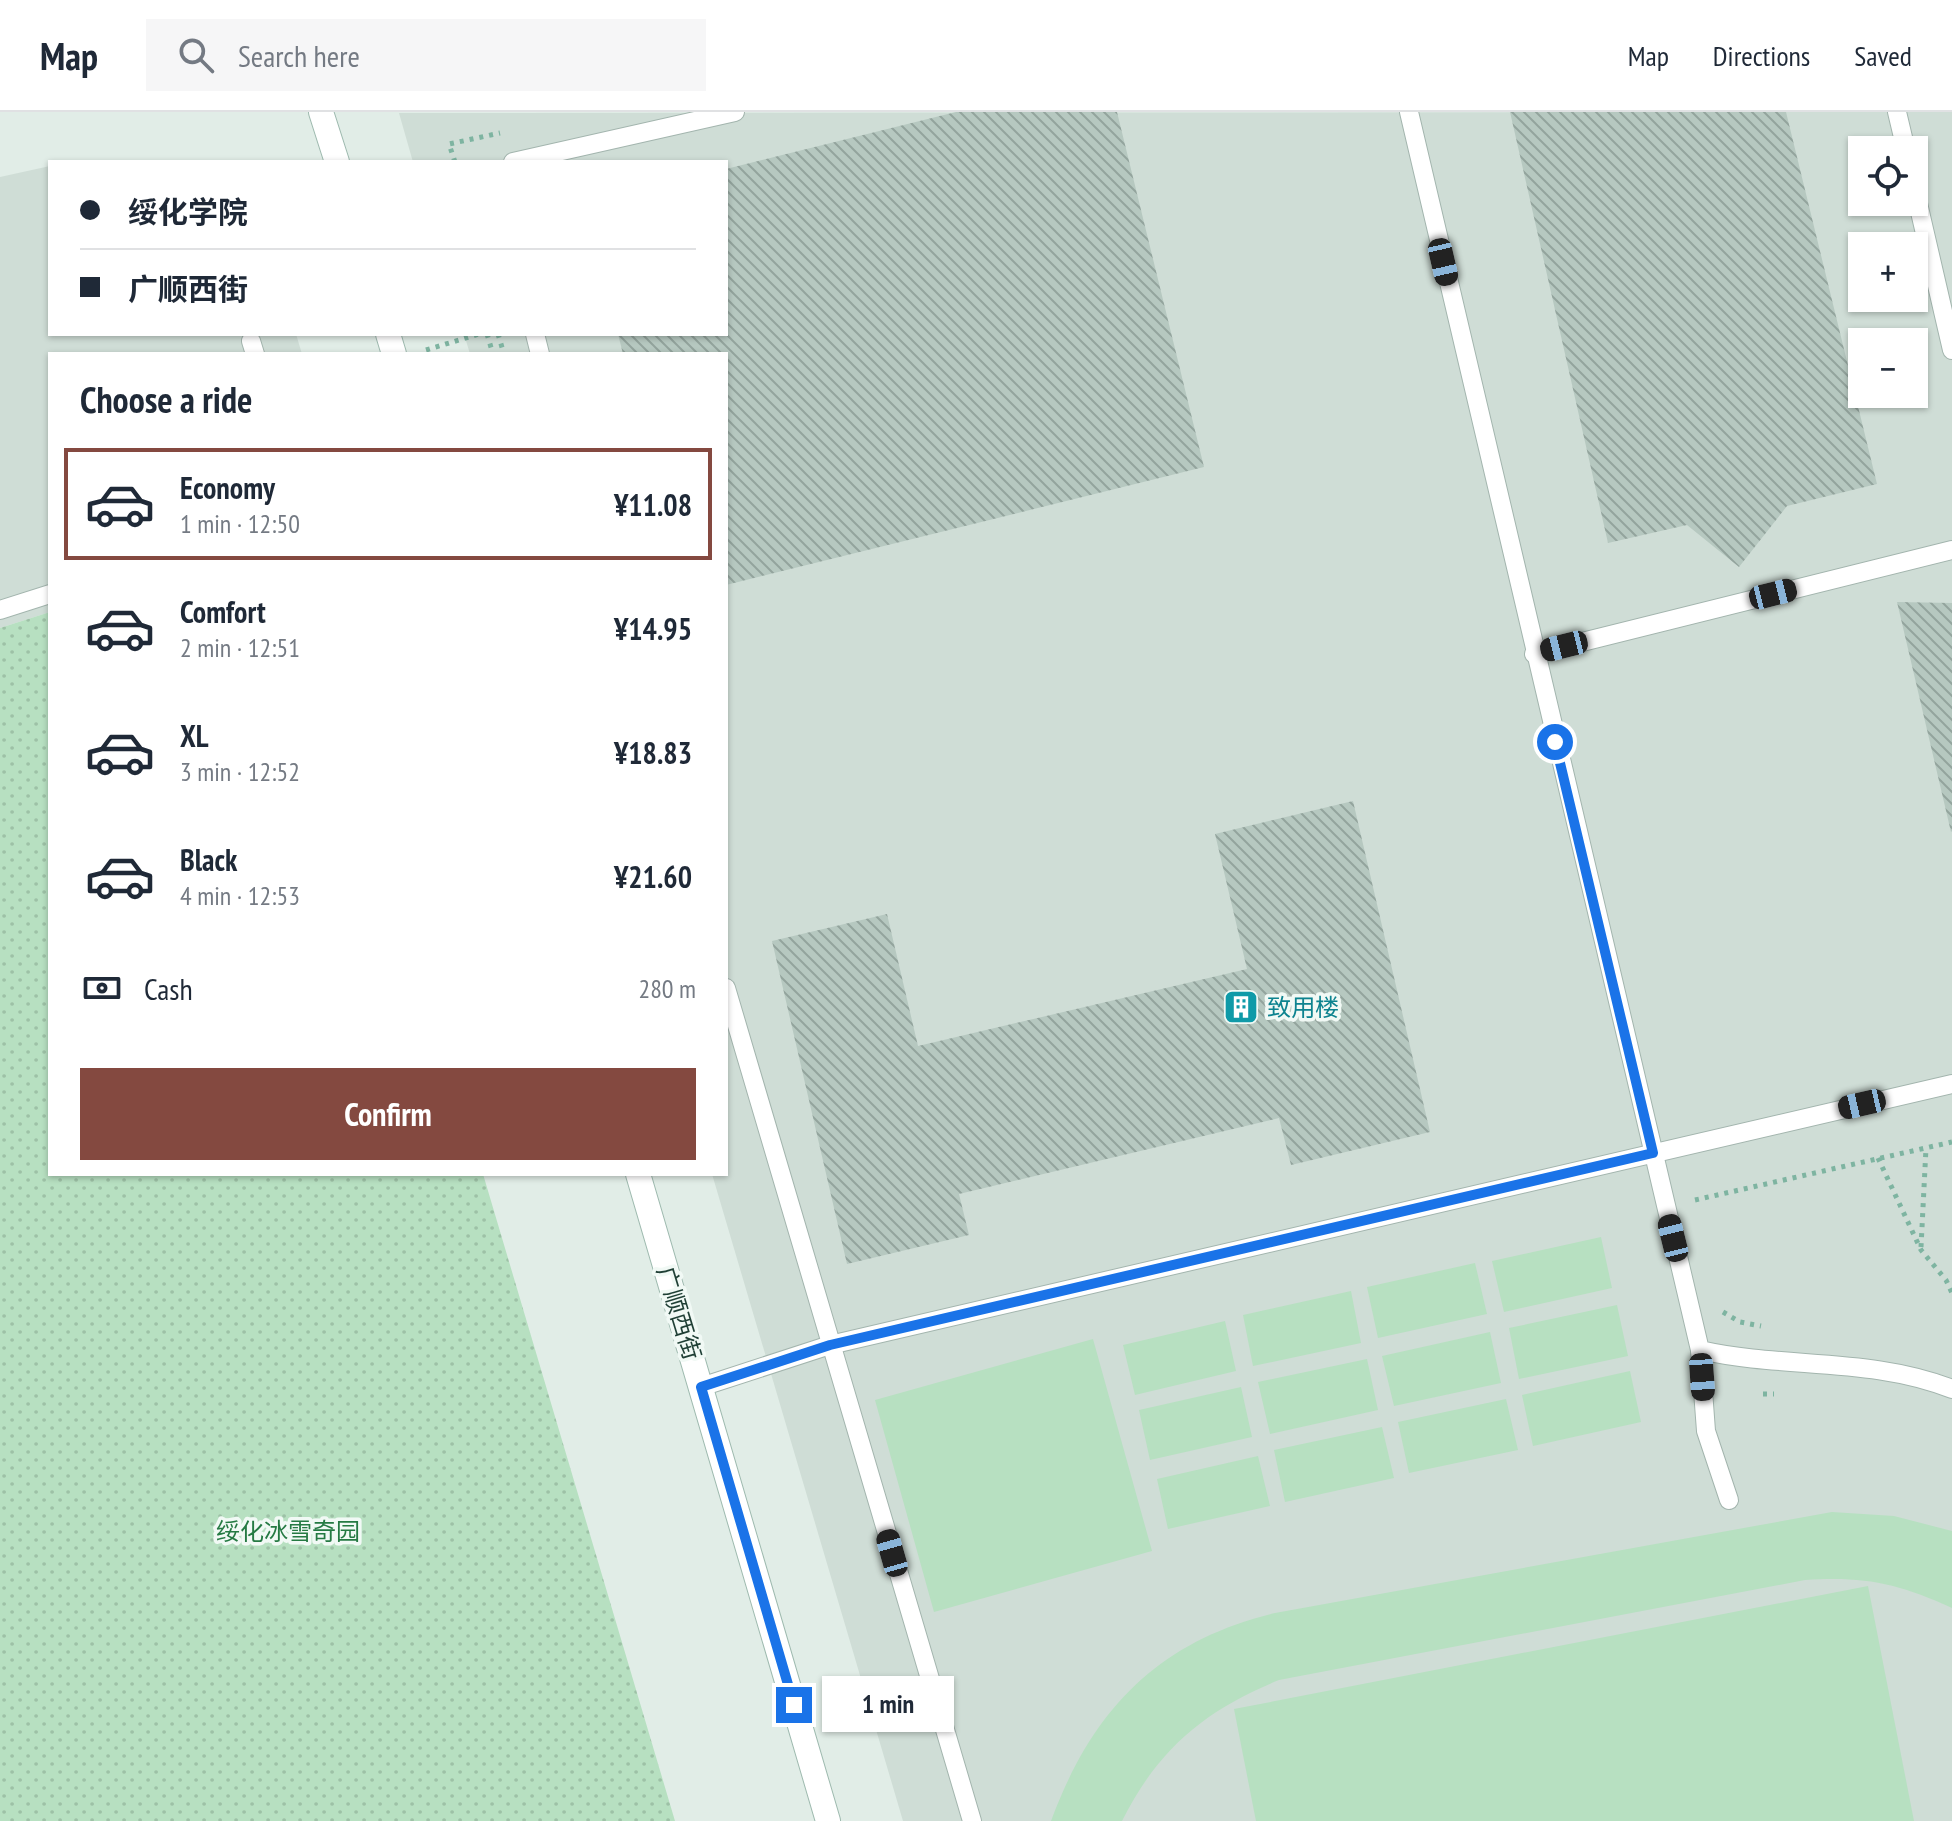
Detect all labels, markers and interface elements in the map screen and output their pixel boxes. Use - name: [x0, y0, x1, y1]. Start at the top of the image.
- search box: [146, 19, 706, 91]
- text: Map: [40, 31, 98, 80]
- icon: search: [174, 33, 218, 77]
- text: Search here: [238, 36, 360, 75]
- text: Map: [1628, 37, 1669, 74]
- text: Directions: [1713, 37, 1810, 74]
- text: Saved: [1854, 37, 1912, 74]
- map controls: [1848, 136, 1928, 408]
- button: locate: [1848, 136, 1928, 216]
- text: 绥化学院: [128, 192, 248, 231]
- button: +: [1848, 232, 1928, 312]
- car: [1426, 236, 1460, 288]
- text: 广顺西街: [128, 269, 248, 308]
- button: −: [1848, 328, 1928, 408]
- text: Choose a ride: [80, 376, 252, 423]
- icon: car: [84, 468, 156, 540]
- text: Economy: [180, 468, 275, 507]
- text: ¥11.08: [614, 485, 692, 524]
- text: 1 min · 12:50: [180, 507, 300, 540]
- car: [1747, 577, 1799, 611]
- icon: car: [84, 592, 156, 664]
- text: Comfort: [180, 592, 266, 631]
- text: ¥14.95: [614, 609, 692, 648]
- car: [1538, 629, 1590, 663]
- text: 2 min · 12:51: [180, 631, 300, 664]
- icon: car: [84, 716, 156, 788]
- text: XL: [180, 716, 209, 755]
- route start: [1537, 724, 1573, 760]
- text: ¥18.83: [614, 733, 692, 772]
- text: 3 min · 12:52: [180, 755, 300, 788]
- icon: car: [84, 840, 156, 912]
- text: Black: [180, 840, 237, 879]
- text: ¥21.60: [614, 857, 692, 896]
- text: 4 min · 12:53: [180, 879, 300, 912]
- icon: cash: [80, 966, 124, 1010]
- text: Cash: [144, 969, 193, 1008]
- text: 280 m: [638, 972, 696, 1005]
- building icon: 致用楼: [1222, 988, 1260, 1026]
- place label: 致用楼: [1267, 992, 1339, 1023]
- button: Confirm: [80, 1068, 696, 1160]
- car: [1836, 1087, 1888, 1121]
- car: [1656, 1212, 1690, 1264]
- street label: 广顺西街: [650, 1263, 708, 1363]
- car: [1688, 1352, 1716, 1402]
- park label: 绥化冰雪奇园: [216, 1516, 360, 1547]
- car: [874, 1527, 910, 1579]
- callout: 1 min: [822, 1677, 954, 1733]
- route end: [776, 1687, 812, 1723]
- text: 1 min: [862, 1687, 914, 1720]

